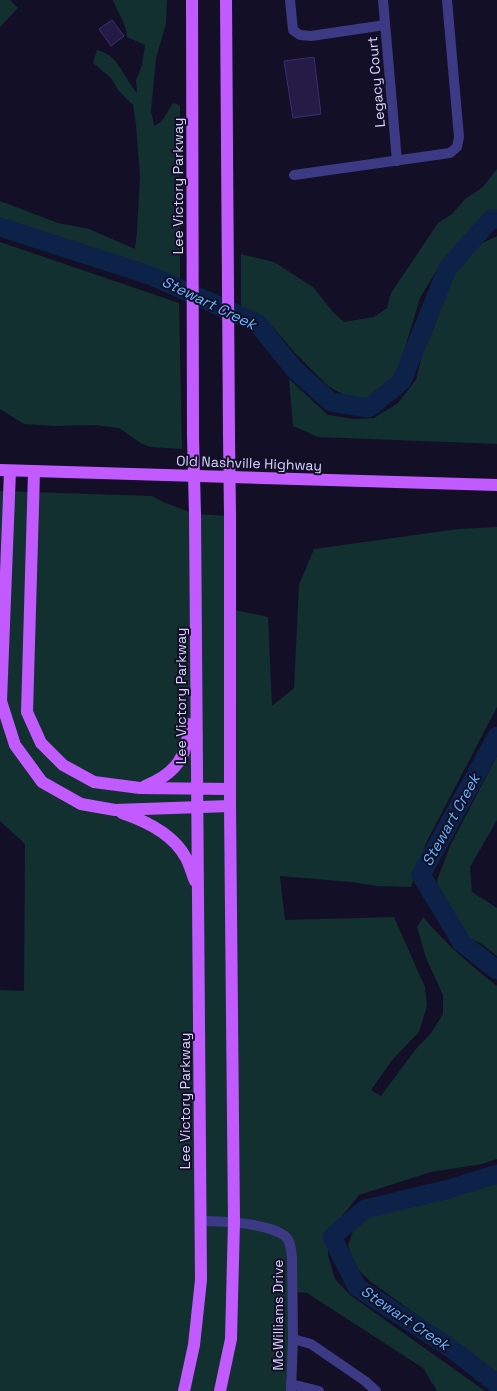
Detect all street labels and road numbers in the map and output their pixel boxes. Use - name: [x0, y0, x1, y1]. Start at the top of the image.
- street label: Legacy Court: [363, 36, 389, 128]
- street label: Lee Victory Parkway: [169, 118, 187, 254]
- street label: Old Nashville Highway: [176, 451, 322, 475]
- street label: Lee Victory Parkway: [172, 628, 190, 764]
- street label: Lee Victory Parkway: [176, 1033, 194, 1169]
- street label: McWilliams Drive: [269, 1259, 287, 1371]

